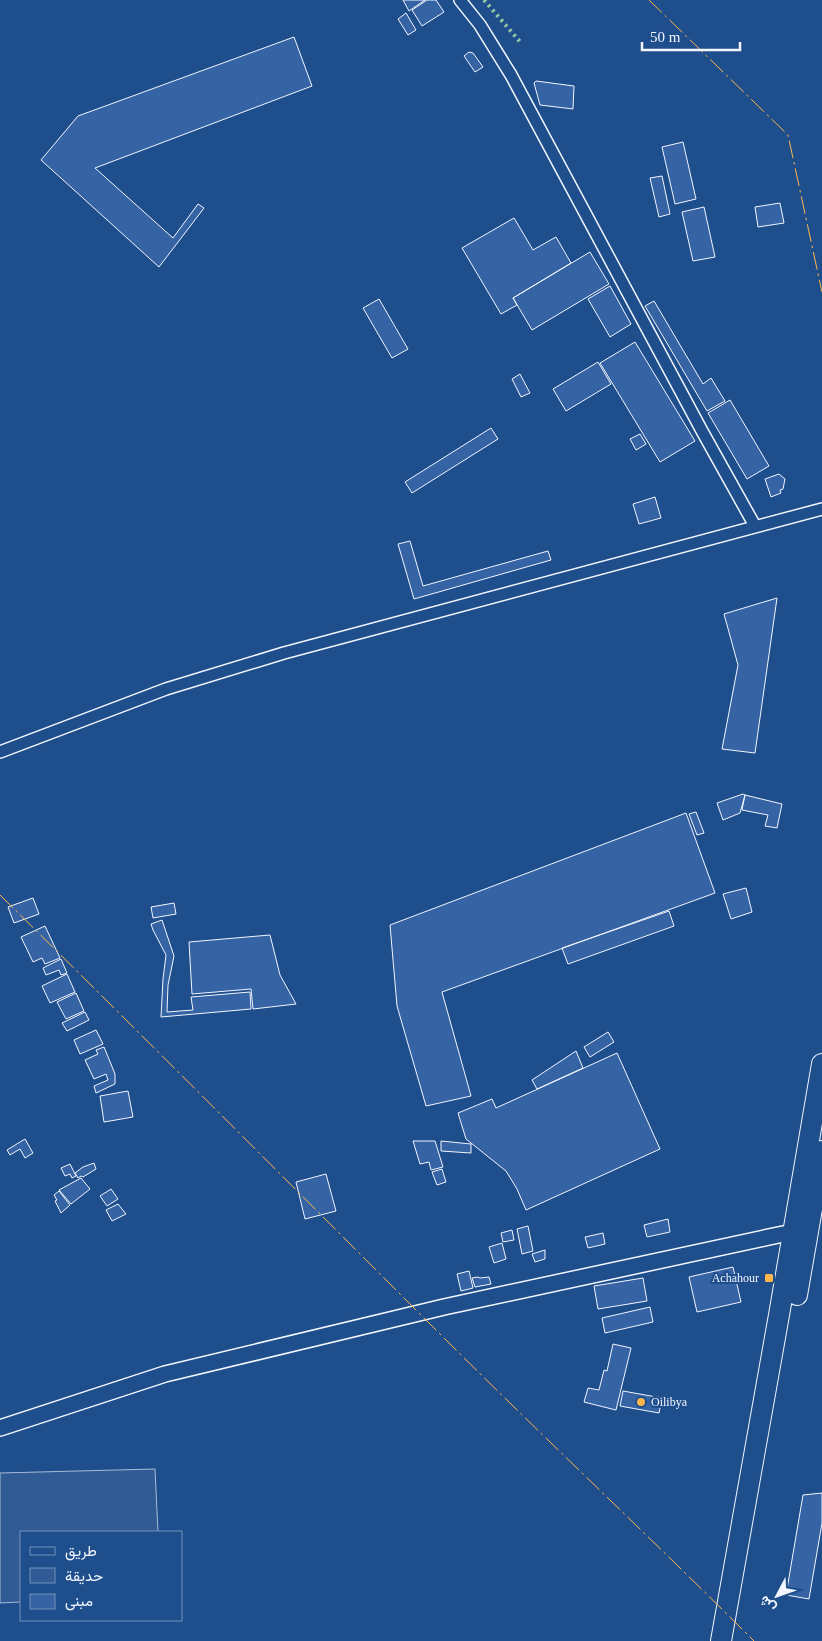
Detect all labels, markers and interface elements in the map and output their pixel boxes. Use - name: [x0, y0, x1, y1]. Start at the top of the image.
- scale bar: [642, 20, 740, 52]
- text: 50 m: [650, 29, 681, 45]
- place label: Achahour: [712, 1271, 759, 1285]
- marker: Achahour: [763, 1272, 775, 1284]
- place label: Oilibya: [651, 1395, 688, 1409]
- marker: Oilibya: [635, 1396, 647, 1408]
- legend: [20, 1531, 182, 1621]
- text: طريق: [65, 1543, 97, 1561]
- text: حديقة: [65, 1568, 103, 1585]
- north arrow: [752, 1571, 802, 1621]
- text: ش: [756, 1592, 780, 1615]
- text: مبنى: [65, 1593, 93, 1611]

